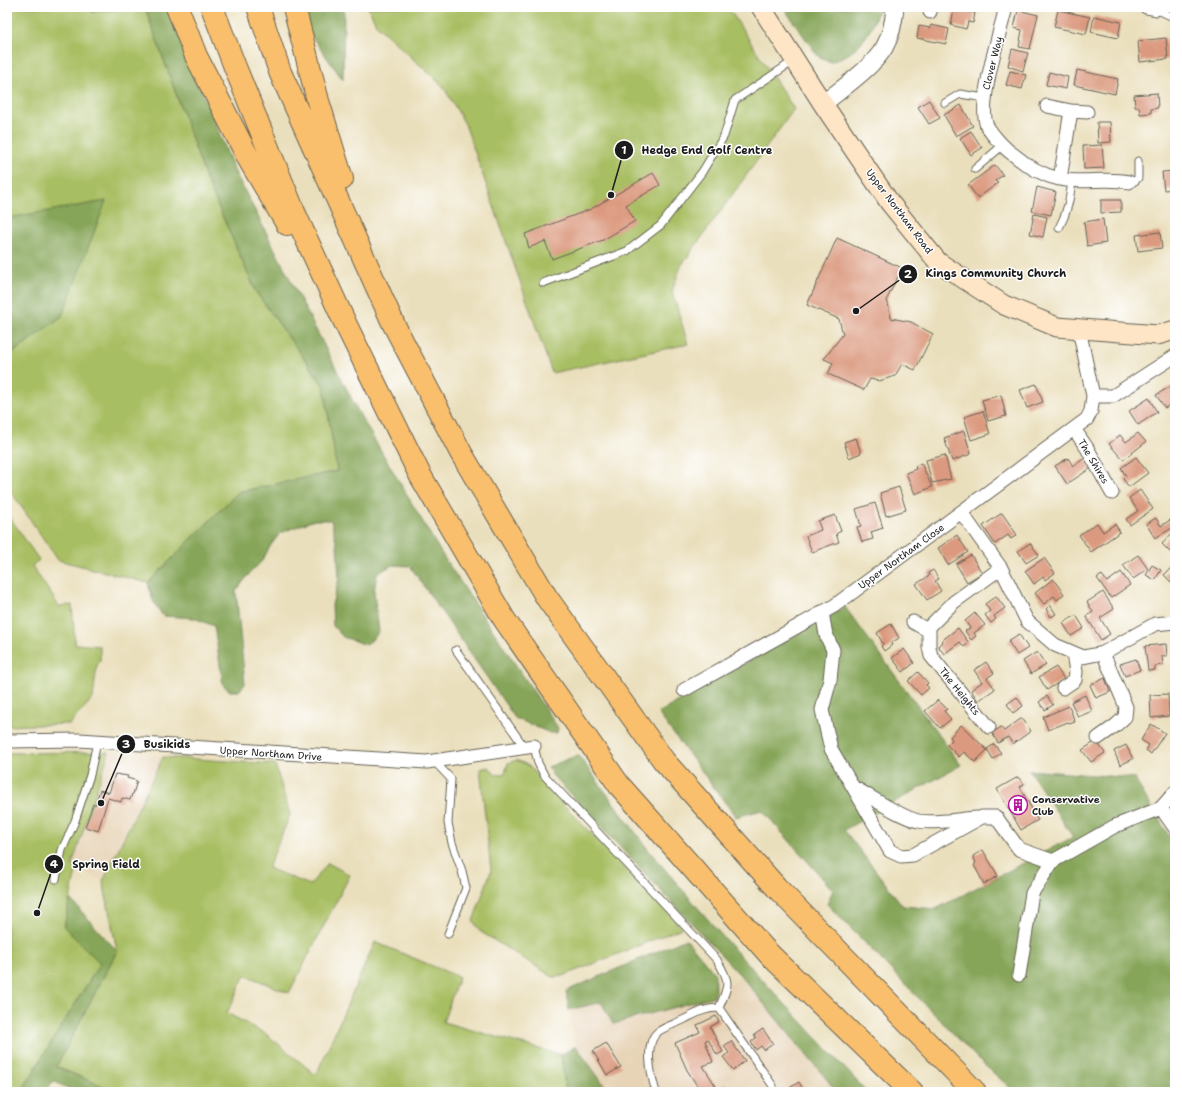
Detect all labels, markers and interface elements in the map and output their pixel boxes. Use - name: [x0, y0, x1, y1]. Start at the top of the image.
- street label: Clover Way: [980, 35, 1005, 91]
- callout: Hedge End Golf Centre: [614, 138, 780, 161]
- text: 1: [621, 142, 627, 158]
- text: Hedge End Golf Centre: [642, 143, 773, 158]
- street label: Upper Northam Road: [863, 166, 936, 257]
- callout: Kings Community Church: [898, 262, 1074, 285]
- text: 2: [904, 266, 913, 282]
- text: Kings Community Church: [926, 266, 1067, 281]
- street label: The Shires: [1075, 437, 1112, 486]
- street label: Upper Northam Close: [856, 521, 947, 592]
- street label: The Heights: [936, 665, 983, 718]
- callout: Busikids: [116, 732, 199, 755]
- text: 3: [122, 736, 130, 752]
- text: Busikids: [144, 737, 190, 752]
- street label: Upper Northam Drive: [219, 743, 323, 764]
- place label: Conservative Club: [1032, 793, 1100, 818]
- building icon: Conservative Club: [1007, 794, 1029, 816]
- callout: Spring Field: [44, 853, 148, 876]
- text: 4: [50, 856, 59, 872]
- text: Spring Field: [72, 857, 140, 872]

